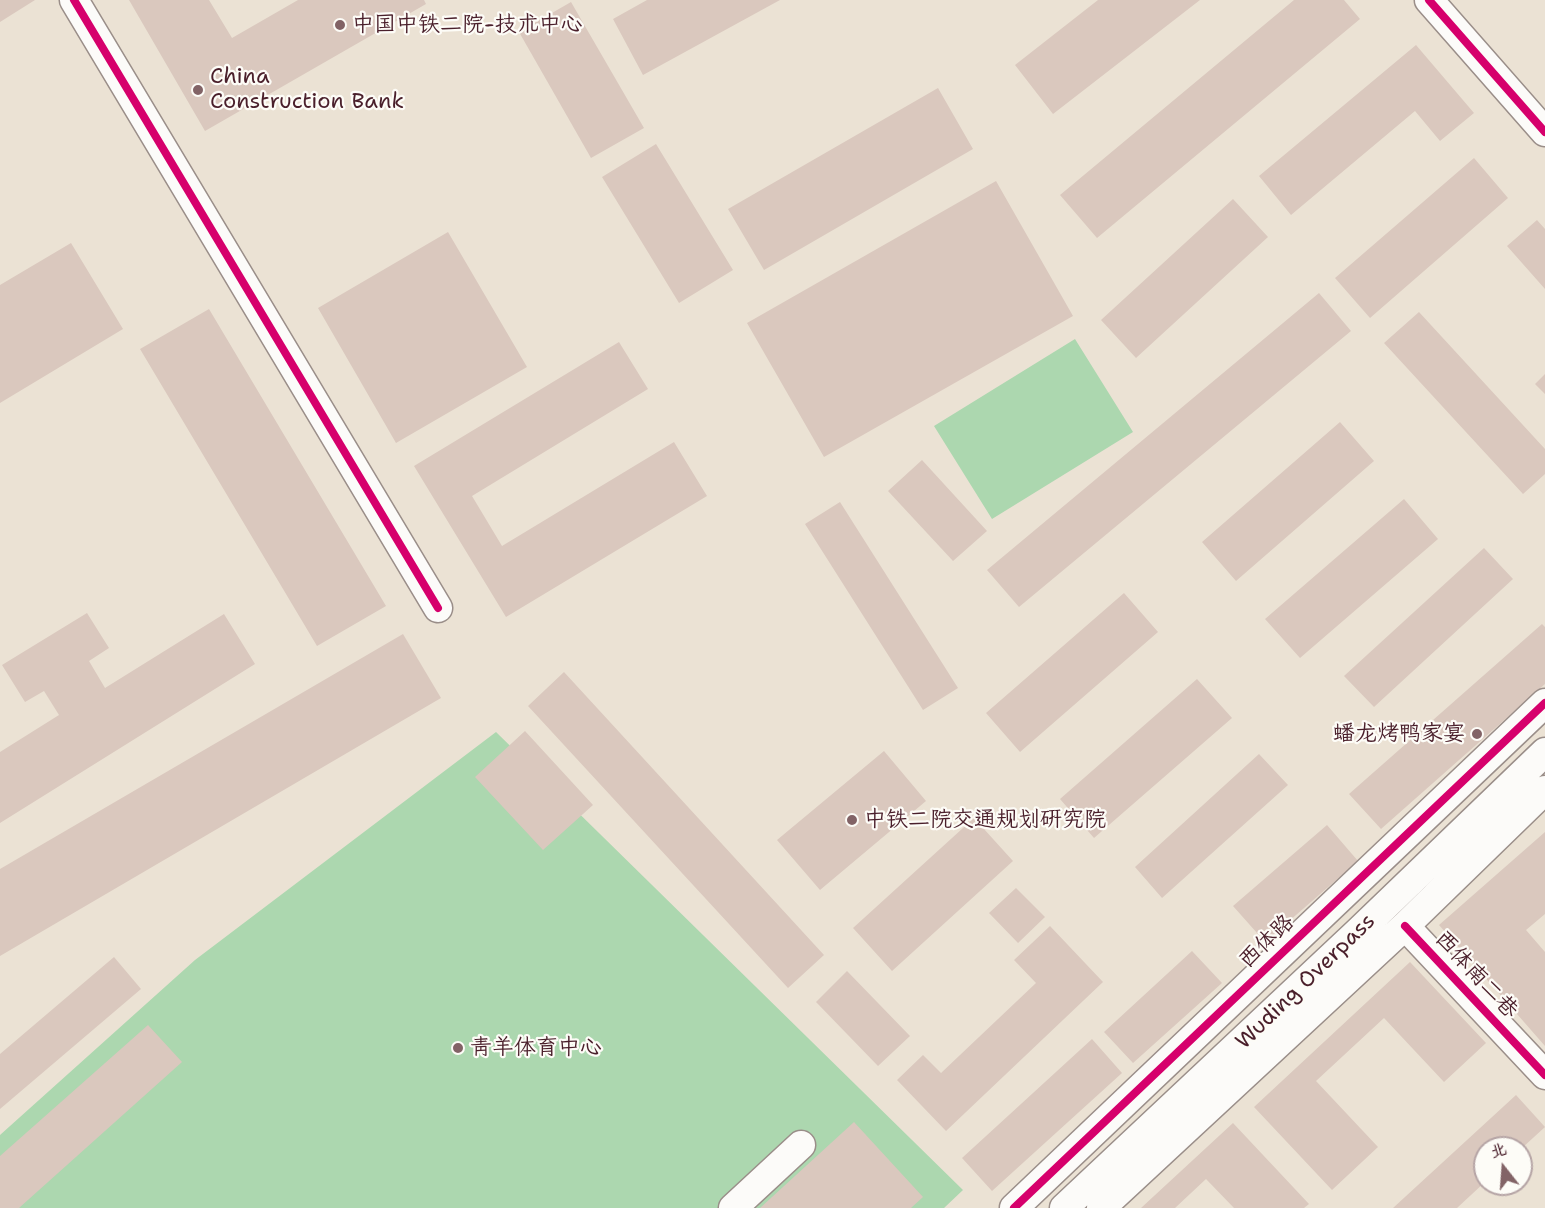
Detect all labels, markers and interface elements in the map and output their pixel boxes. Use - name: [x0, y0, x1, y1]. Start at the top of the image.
- place label: 中国中铁二院-技术中心: [352, 12, 583, 38]
- marker: 中国中铁二院-技术中心: [333, 18, 347, 32]
- place label: China Construction Bank: [210, 64, 404, 116]
- marker: China Construction Bank: [191, 83, 205, 97]
- place label: 蟠龙烤鸭家宴: [1333, 721, 1465, 747]
- marker: 蟠龙烤鸭家宴: [1470, 727, 1484, 741]
- place label: 中铁二院交通规划研究院: [864, 807, 1106, 833]
- marker: 中铁二院交通规划研究院: [845, 813, 859, 827]
- street label: Wuding Overpass: [1231, 909, 1381, 1055]
- street label: 西体路: [1234, 910, 1300, 974]
- street label: 西体南二巷: [1429, 926, 1523, 1024]
- place label: 青羊体育中心: [470, 1035, 602, 1061]
- marker: 青羊体育中心: [451, 1041, 465, 1055]
- north arrow: [1473, 1136, 1533, 1196]
- text: 北: [1487, 1138, 1509, 1163]

